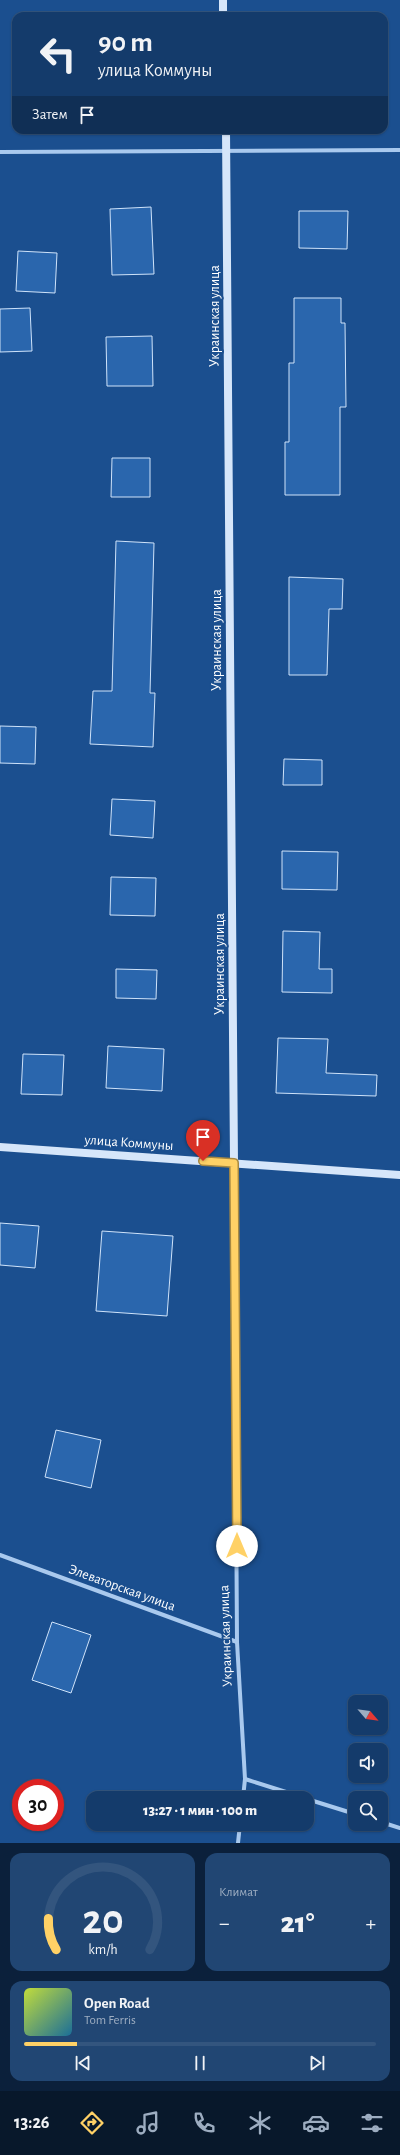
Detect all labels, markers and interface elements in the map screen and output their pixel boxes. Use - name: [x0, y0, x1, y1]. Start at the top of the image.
- icon: left: [32, 28, 84, 80]
- text: 90 m: [98, 29, 153, 57]
- text: улица Коммуны: [98, 62, 212, 80]
- icon: arrive: [76, 104, 98, 126]
- text: Затем: [32, 107, 68, 122]
- street label: Украинская улица: [208, 264, 222, 367]
- street label: Украинская улица: [210, 588, 224, 691]
- street label: Украинская улица: [213, 912, 227, 1015]
- pin: [186, 1120, 220, 1161]
- icon: arrive: [192, 1126, 214, 1148]
- street label: улица Коммуны: [83, 1133, 174, 1153]
- position arrow: [216, 1525, 258, 1567]
- street label: Элеваторская улица: [67, 1562, 178, 1614]
- street label: Украинская улица: [217, 1584, 235, 1687]
- north arrow: [348, 1695, 388, 1735]
- map controls: [348, 1695, 388, 1831]
- button: sound: [348, 1743, 388, 1783]
- speed limit sign: 30: [12, 1779, 64, 1831]
- button: search: [348, 1791, 388, 1831]
- text: 13:27 · 1 мин · 100 m: [143, 1803, 257, 1818]
- text: Климат: [219, 1886, 258, 1899]
- text: 20: [82, 1900, 123, 1941]
- text: 21°: [280, 1908, 315, 1938]
- text: −: [219, 1912, 230, 1934]
- text: +: [365, 1912, 376, 1934]
- text: km/h: [88, 1943, 117, 1957]
- text: Open Road: [84, 1996, 150, 2011]
- text: Tom Ferris: [84, 2014, 136, 2027]
- icon: previous: [72, 2052, 94, 2074]
- icon: pause: [189, 2052, 211, 2074]
- icon: next: [306, 2052, 328, 2074]
- icon: directions: [78, 2109, 106, 2137]
- icon: music: [134, 2109, 162, 2137]
- icon: phone: [190, 2109, 218, 2137]
- icon: climate: [246, 2109, 274, 2137]
- icon: car: [302, 2109, 330, 2137]
- icon: filters: [358, 2109, 386, 2137]
- text: 13:26: [14, 2114, 50, 2132]

